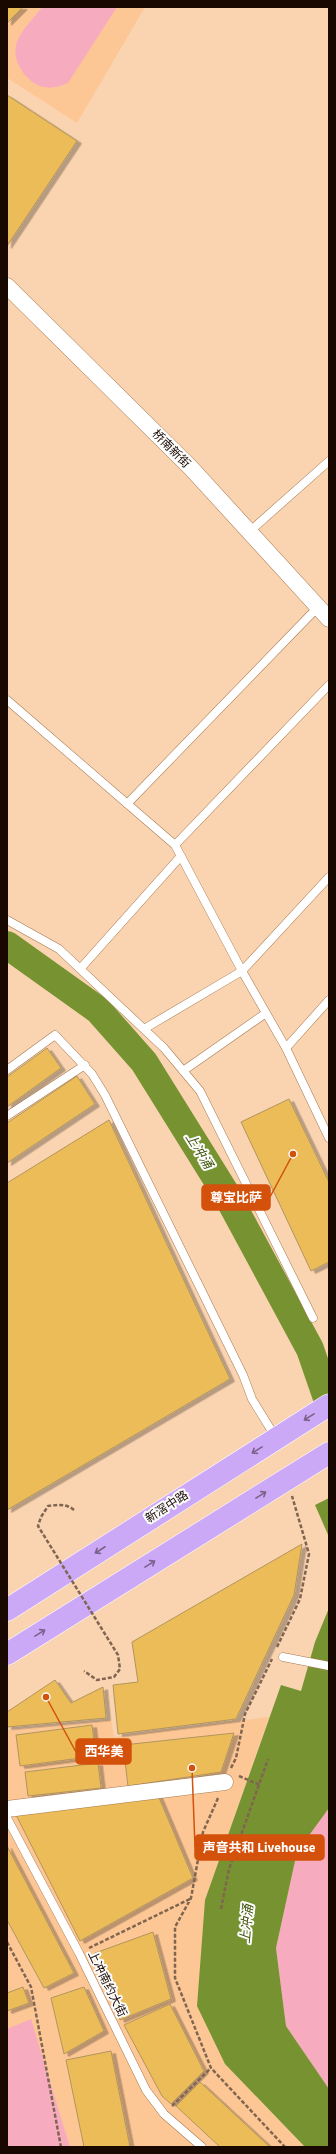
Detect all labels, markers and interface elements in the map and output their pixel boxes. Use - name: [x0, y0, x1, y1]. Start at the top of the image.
- street label: 桥南新街: [148, 426, 194, 472]
- water label: 上冲涌: [181, 1130, 218, 1174]
- callout: 尊宝比萨: [202, 1185, 270, 1210]
- text: 尊宝比萨: [210, 1189, 262, 1207]
- one-way arrow: [304, 1413, 315, 1421]
- one-way arrow: [252, 1446, 263, 1454]
- street label: 新滘中路: [142, 1487, 192, 1527]
- one-way arrow: [255, 1491, 267, 1499]
- one-way arrow: [95, 1546, 106, 1554]
- one-way arrow: [144, 1560, 156, 1568]
- one-way arrow: [34, 1629, 45, 1637]
- callout: 西华美: [76, 1739, 131, 1764]
- text: 西华美: [84, 1743, 124, 1761]
- callout: 声音共和 Livehouse: [195, 1835, 324, 1860]
- text: 声音共和 Livehouse: [203, 1839, 316, 1857]
- water label: 上冲涌: [236, 1902, 258, 1944]
- street label: 上冲南约大街: [84, 1948, 130, 2020]

